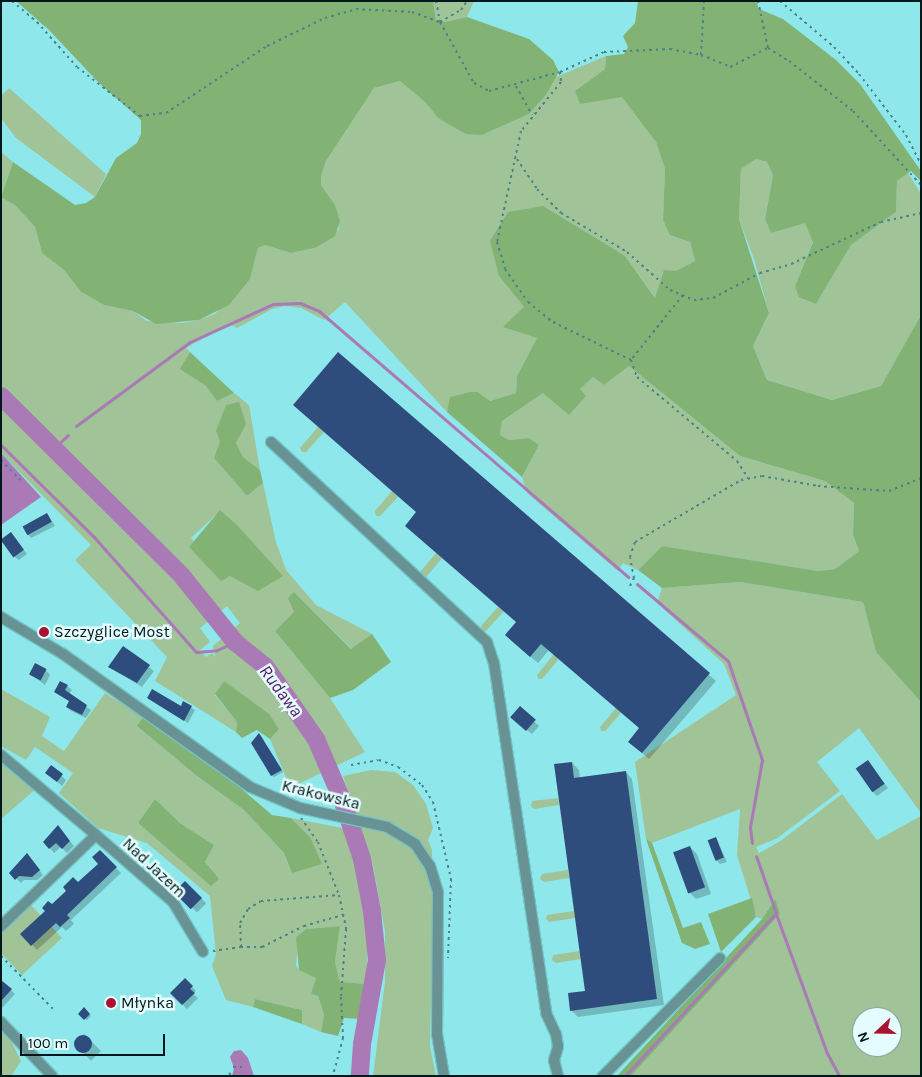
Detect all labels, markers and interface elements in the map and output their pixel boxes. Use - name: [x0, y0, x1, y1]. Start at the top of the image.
- place label: Szczyglice Most: [54, 622, 170, 642]
- marker: Szczyglice Most: [38, 626, 50, 638]
- water label: Rudawa: [255, 661, 307, 721]
- street label: Krakowska: [280, 776, 362, 814]
- street label: Nad Jazem: [119, 834, 189, 902]
- place label: Młynka: [121, 993, 174, 1013]
- marker: Młynka: [105, 997, 117, 1009]
- north arrow: [852, 1007, 902, 1057]
- scale bar: [22, 1024, 168, 1056]
- text: N: [854, 1029, 873, 1045]
- text: 100 m: [28, 1034, 68, 1052]

